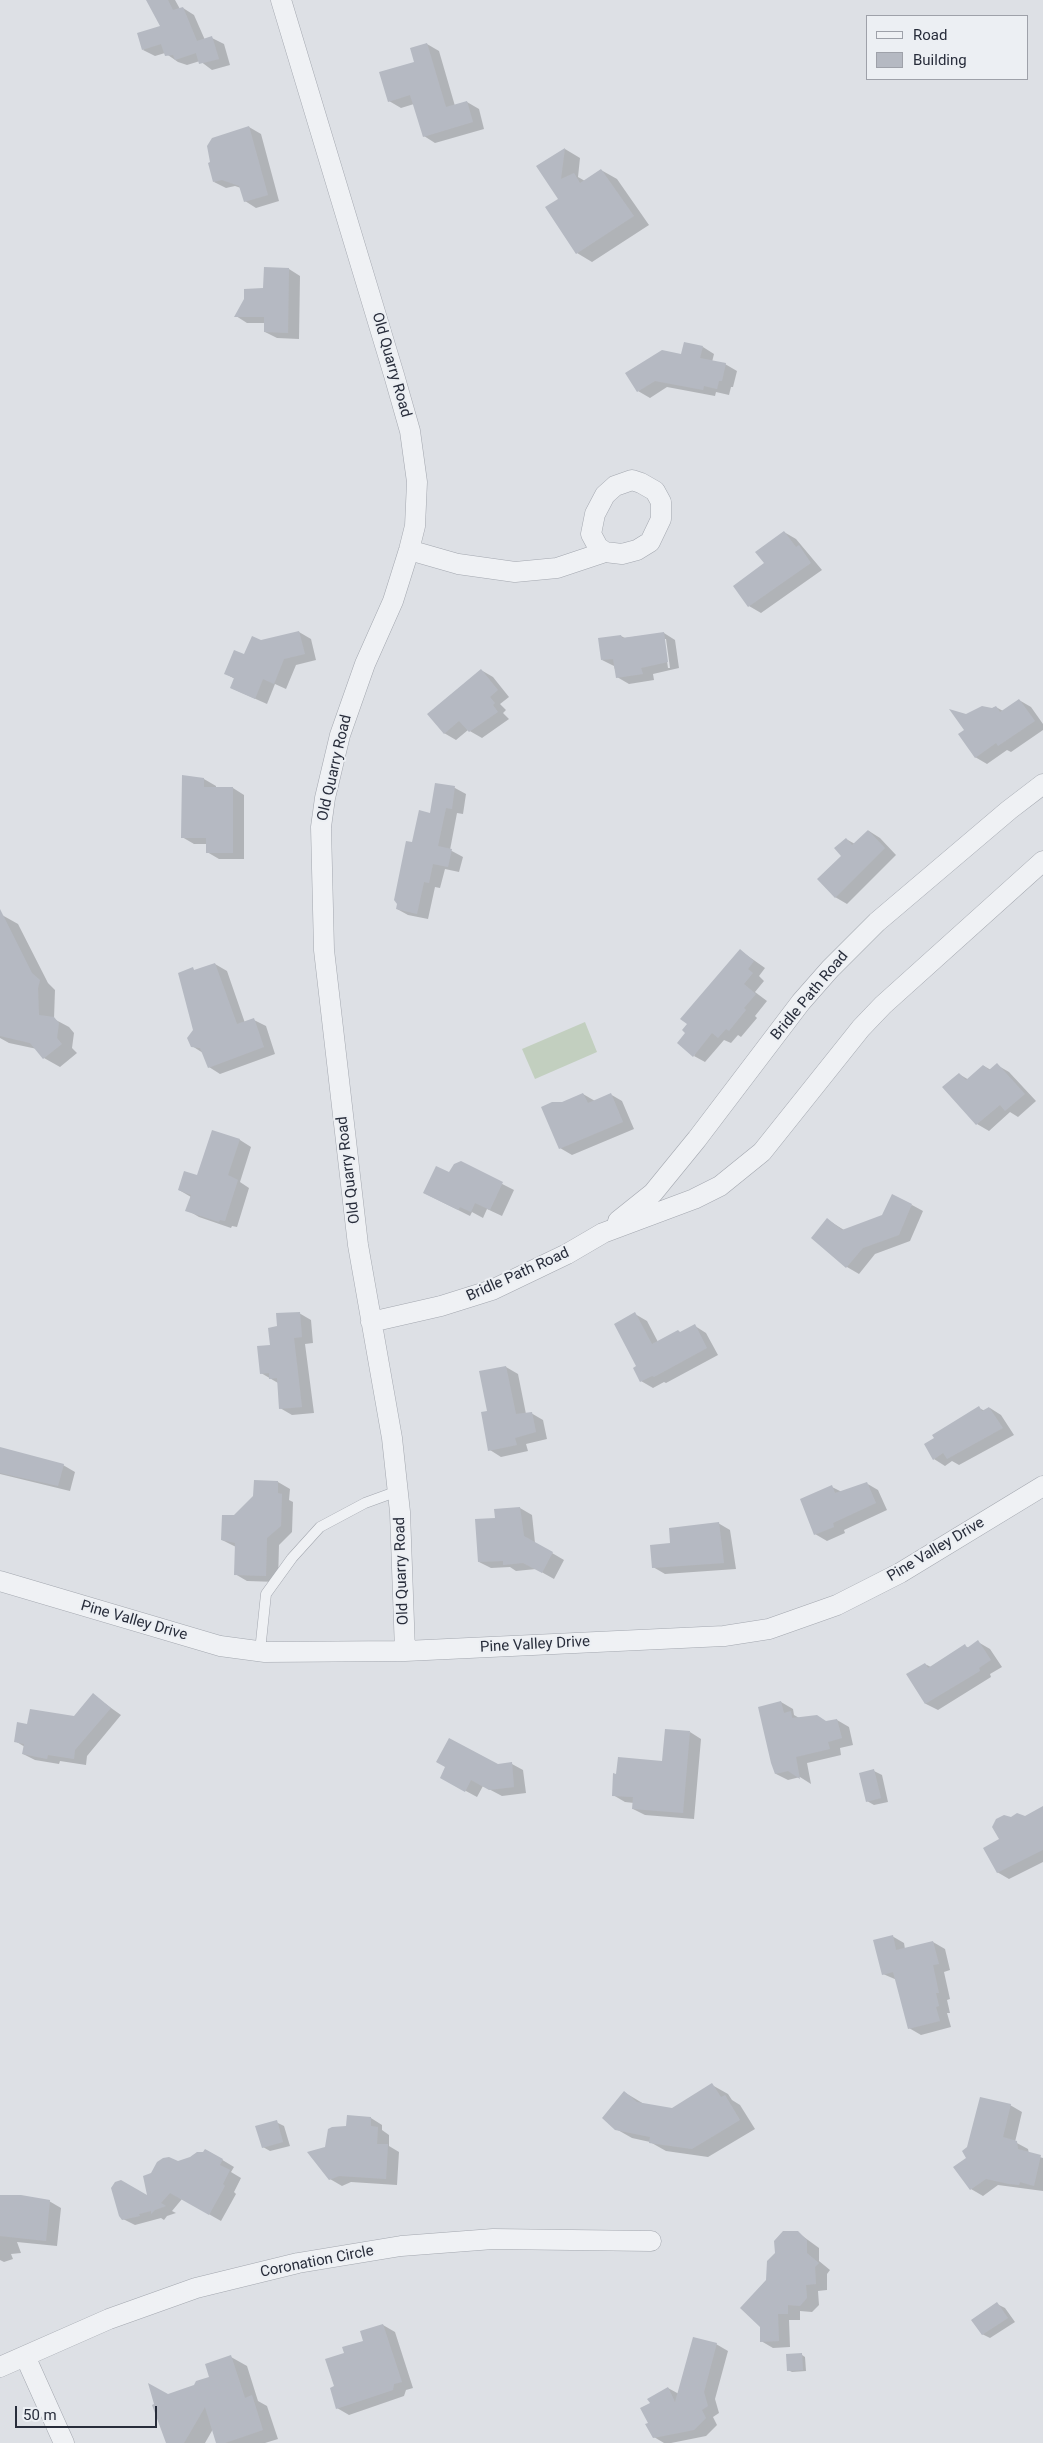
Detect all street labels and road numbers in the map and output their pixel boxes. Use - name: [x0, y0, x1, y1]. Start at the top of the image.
- street label: Old Quarry Road: [367, 310, 415, 420]
- street label: Old Quarry Road: [314, 713, 356, 823]
- street label: Bridle Path Road: [768, 948, 852, 1044]
- street label: Old Quarry Road: [333, 1115, 365, 1225]
- street label: Bridle Path Road: [464, 1244, 572, 1306]
- street label: Pine Valley Drive: [884, 1514, 988, 1586]
- street label: Old Quarry Road: [391, 1517, 413, 1625]
- street label: Pine Valley Drive: [79, 1597, 189, 1645]
- street label: Pine Valley Drive: [480, 1633, 590, 1657]
- street label: Coronation Circle: [259, 2242, 375, 2282]

